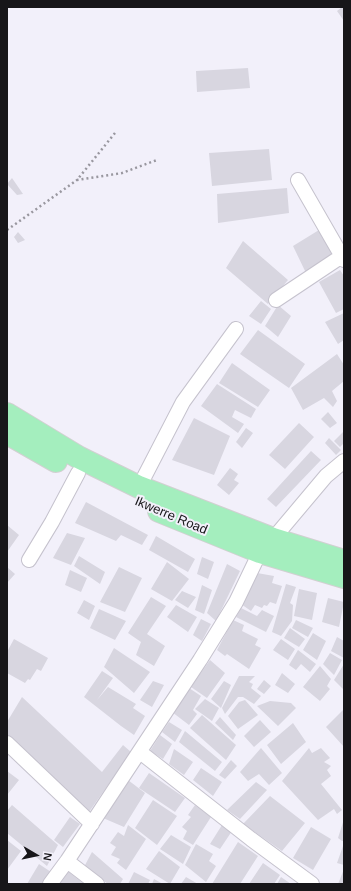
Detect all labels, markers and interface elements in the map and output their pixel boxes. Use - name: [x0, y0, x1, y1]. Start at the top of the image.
- street label: Ikwerre Road: [132, 494, 210, 538]
- north arrow: [16, 835, 56, 875]
- text: N: [41, 852, 54, 862]

